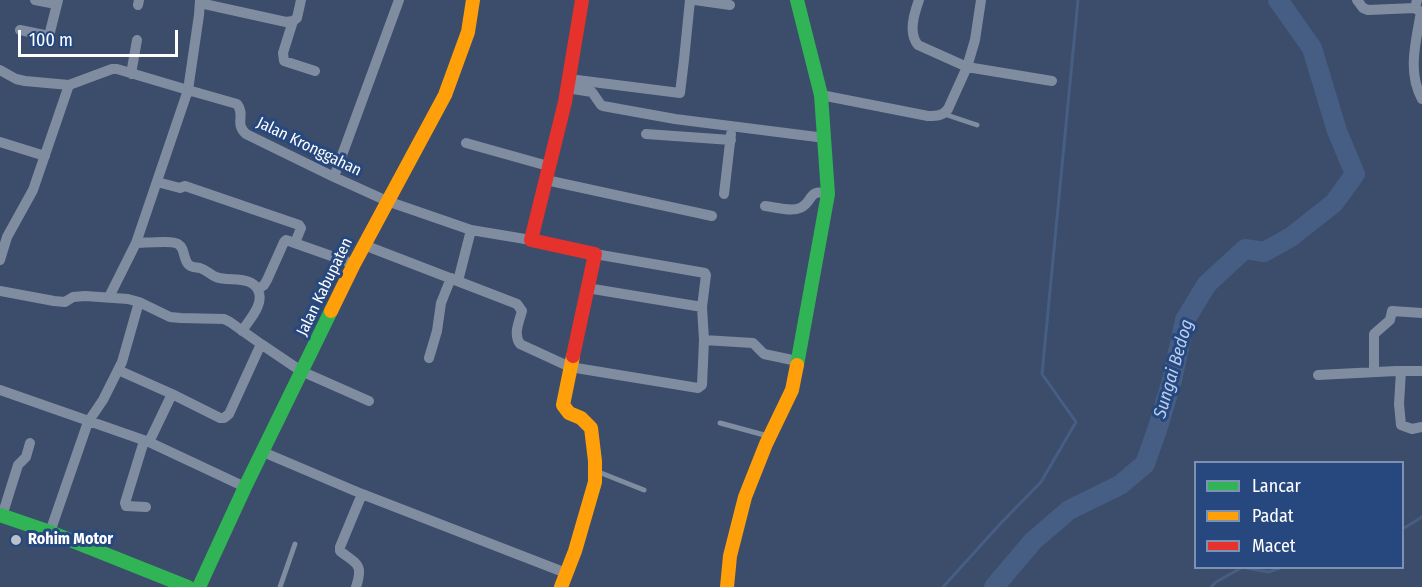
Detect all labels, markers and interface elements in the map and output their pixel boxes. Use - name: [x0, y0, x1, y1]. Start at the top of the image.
- scale bar: [21, 18, 182, 56]
- text: 100 m: [29, 29, 73, 51]
- street label: Jalan Kronggahan: [254, 113, 364, 181]
- street label: Jalan Kabupaten: [293, 235, 357, 339]
- water label: Sungai Bedog: [1150, 317, 1198, 421]
- legend: [1194, 461, 1404, 569]
- text: Lancar: [1252, 475, 1301, 497]
- text: Padat: [1252, 505, 1294, 527]
- place label: Rohim Motor: [28, 530, 113, 550]
- marker: Rohim Motor: [9, 533, 23, 547]
- text: Macet: [1252, 535, 1296, 557]

